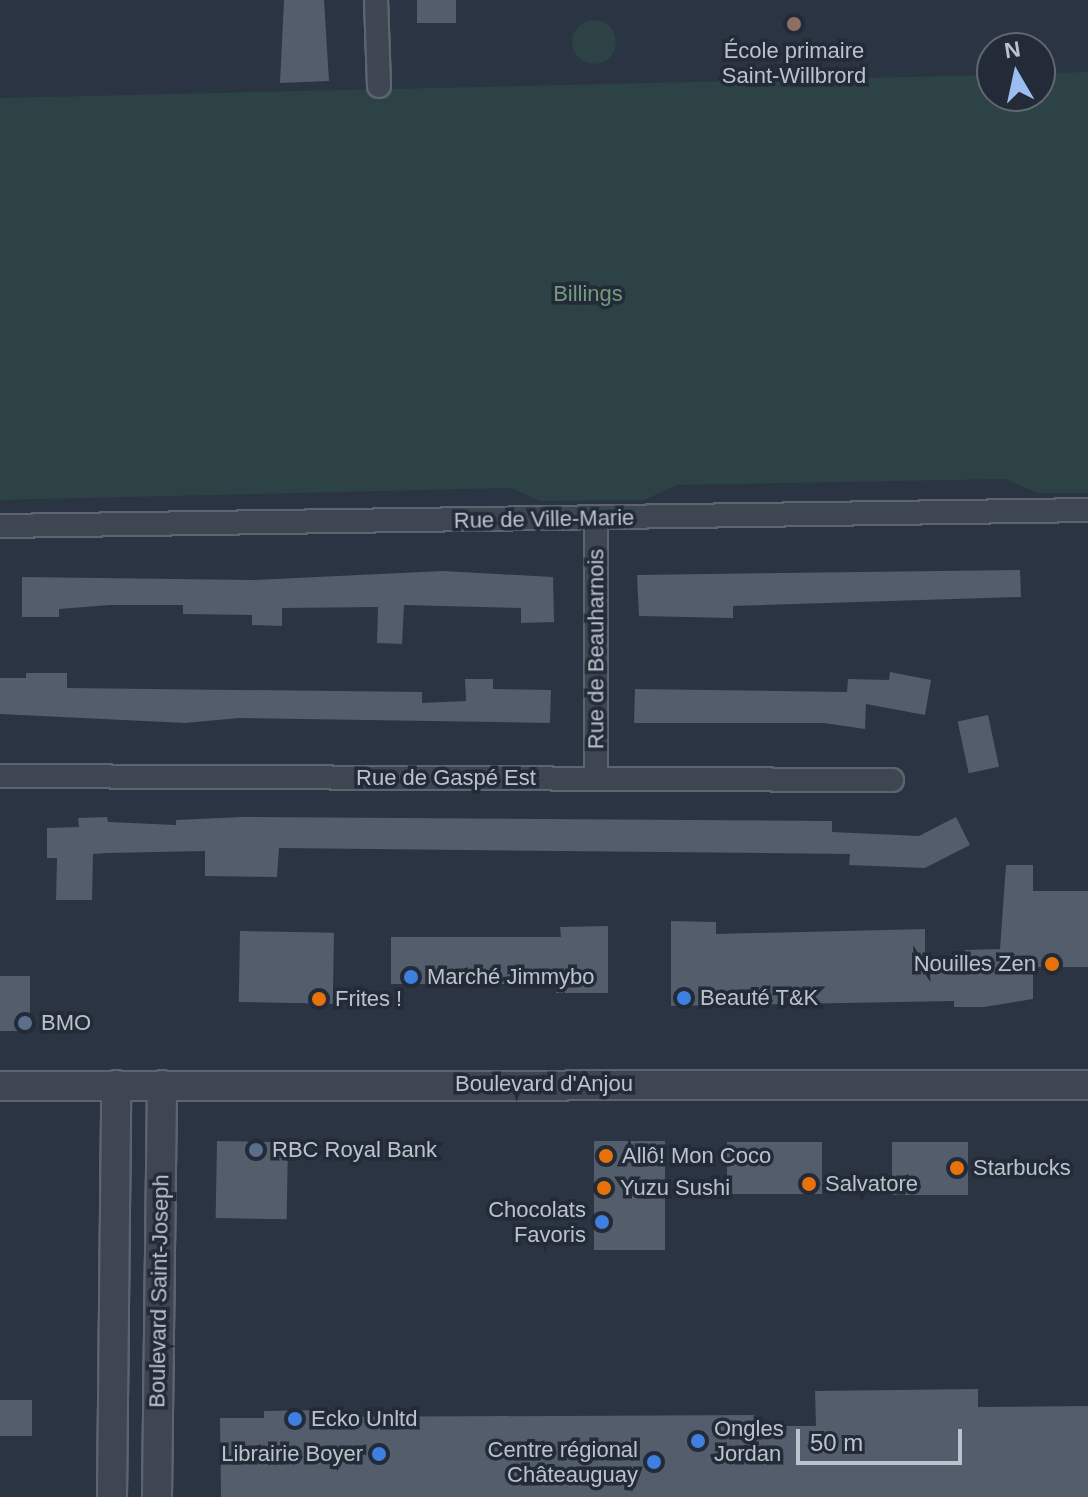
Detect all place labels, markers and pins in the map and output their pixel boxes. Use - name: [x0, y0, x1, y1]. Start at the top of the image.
- marker: École primaire Saint-Willbrord: [785, 15, 803, 33]
- place label: École primaire Saint-Willbrord: [722, 37, 866, 88]
- place label: Nouilles Zen: [914, 951, 1036, 977]
- marker: Nouilles Zen: [1043, 955, 1061, 973]
- place label: Marché Jimmybo: [427, 964, 594, 990]
- marker: Marché Jimmybo: [402, 968, 420, 986]
- place label: Beauté T&K: [700, 985, 819, 1011]
- place label: Frites !: [335, 986, 402, 1012]
- marker: Beauté T&K: [675, 989, 693, 1007]
- marker: Frites !: [310, 990, 328, 1008]
- place label: BMO: [41, 1010, 91, 1036]
- marker: BMO: [16, 1014, 34, 1032]
- place label: RBC Royal Bank: [272, 1137, 437, 1163]
- marker: RBC Royal Bank: [247, 1141, 265, 1159]
- place label: Allô! Mon Coco: [622, 1143, 771, 1169]
- marker: Allô! Mon Coco: [597, 1147, 615, 1165]
- place label: Starbucks: [973, 1155, 1071, 1181]
- marker: Starbucks: [948, 1159, 966, 1177]
- place label: Salvatore: [825, 1171, 918, 1197]
- place label: Yuzu Sushi: [620, 1175, 730, 1201]
- marker: Salvatore: [800, 1175, 818, 1193]
- marker: Yuzu Sushi: [595, 1179, 613, 1197]
- place label: Chocolats Favoris: [488, 1196, 586, 1248]
- marker: Chocolats Favoris: [593, 1213, 611, 1231]
- place label: Ecko Unltd: [311, 1406, 417, 1432]
- marker: Ecko Unltd: [286, 1410, 304, 1428]
- place label: Ongles Jordan: [714, 1415, 784, 1466]
- marker: Ongles Jordan: [689, 1432, 707, 1450]
- place label: Centre régional Châteauguay: [488, 1436, 638, 1488]
- place label: Librairie Boyer: [221, 1441, 363, 1467]
- marker: Librairie Boyer: [370, 1445, 388, 1463]
- marker: Centre régional Châteauguay: [645, 1453, 663, 1471]

